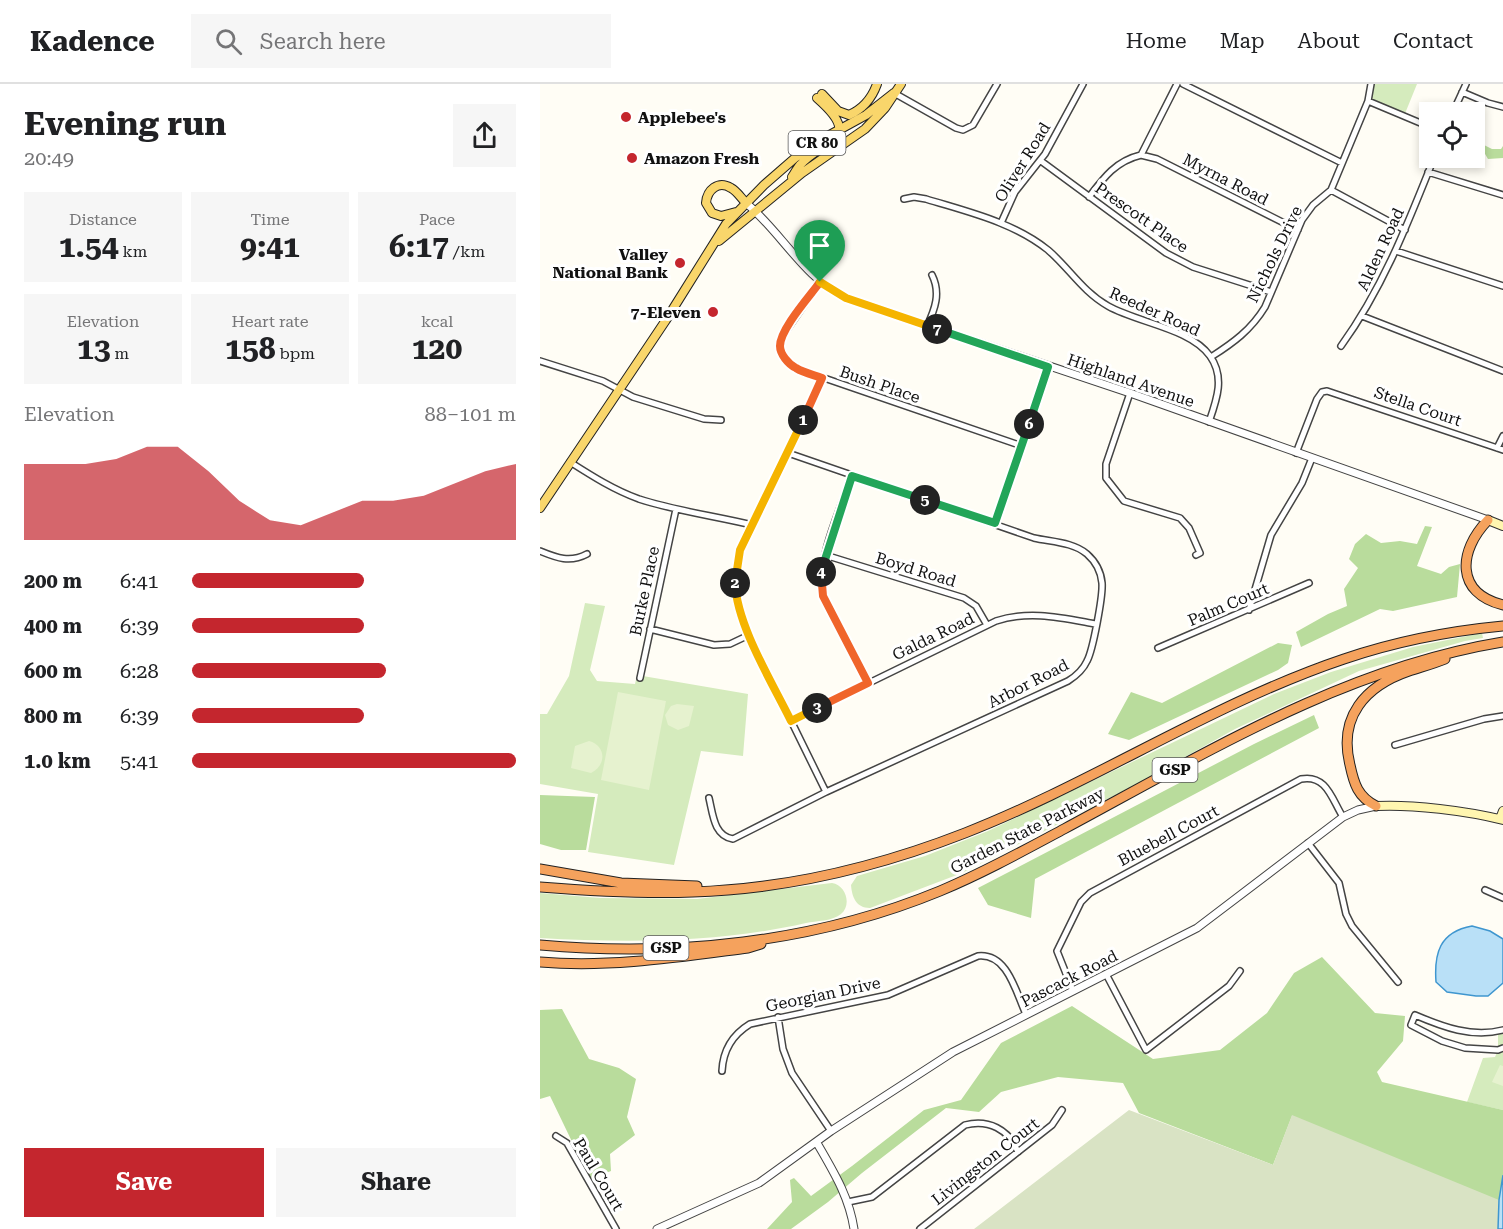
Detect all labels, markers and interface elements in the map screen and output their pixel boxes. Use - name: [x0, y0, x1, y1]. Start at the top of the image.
- search box: [191, 14, 611, 68]
- text: Kadence: [30, 25, 155, 58]
- icon: search: [212, 25, 245, 58]
- text: Search here: [260, 29, 386, 54]
- text: Home: [1126, 29, 1187, 53]
- text: Map: [1220, 29, 1265, 53]
- text: About: [1298, 29, 1360, 53]
- text: Contact: [1393, 29, 1473, 53]
- map controls: [1419, 102, 1485, 168]
- button: locate: [1419, 102, 1485, 168]
- text: Evening run: [24, 104, 226, 143]
- button: share: [453, 104, 516, 167]
- place label: Applebee's: [638, 108, 726, 127]
- marker: Applebee's: [619, 110, 633, 124]
- street label: Oliver Road: [990, 119, 1054, 206]
- road number: CR 80: [788, 131, 846, 155]
- text: 20:49: [24, 146, 74, 170]
- place label: Amazon Fresh: [644, 149, 760, 168]
- street label: Myrna Road: [1180, 150, 1272, 209]
- marker: Amazon Fresh: [625, 151, 639, 165]
- street label: Prescott Place: [1091, 178, 1192, 257]
- street label: Nichols Drive: [1243, 203, 1306, 306]
- street label: Alden Road: [1353, 205, 1408, 294]
- text: Distance: [69, 210, 137, 229]
- text: Time: [250, 210, 290, 229]
- text: Pace: [419, 210, 455, 229]
- pin: [794, 220, 845, 282]
- text: 1.54: [59, 229, 119, 264]
- text: 9:41: [240, 229, 300, 264]
- text: 6:17: [389, 229, 449, 264]
- icon: arrive: [803, 229, 836, 262]
- text: km: [119, 242, 147, 261]
- text: /km: [449, 242, 485, 261]
- place label: Valley National Bank: [552, 245, 668, 282]
- marker: Valley National Bank: [673, 256, 687, 270]
- street label: Reeder Road: [1106, 283, 1203, 340]
- place label: 7-Eleven: [631, 303, 701, 322]
- marker: 7-Eleven: [706, 305, 720, 319]
- text: Elevation: [67, 312, 139, 331]
- text: Heart rate: [232, 312, 308, 331]
- text: kcal: [421, 312, 453, 331]
- pin: 7: [922, 314, 952, 344]
- text: 7: [933, 319, 941, 338]
- text: 13: [77, 331, 110, 366]
- text: 158: [225, 331, 275, 366]
- text: 120: [412, 331, 462, 366]
- text: m: [110, 344, 129, 363]
- text: bpm: [275, 344, 315, 363]
- street label: Highland Avenue: [1065, 350, 1197, 411]
- street label: Bush Place: [837, 362, 923, 407]
- street label: Stella Court: [1372, 383, 1464, 430]
- text: Elevation: [24, 402, 115, 426]
- text: 88–101 m: [425, 402, 516, 426]
- pin: 1: [788, 405, 818, 435]
- pin: 6: [1014, 409, 1044, 439]
- text: 1: [799, 410, 807, 429]
- text: 6: [1025, 414, 1033, 433]
- pin: 5: [910, 485, 940, 515]
- text: 5: [921, 490, 929, 509]
- street label: Burke Place: [626, 544, 663, 638]
- street label: Boyd Road: [873, 548, 958, 591]
- pin: 4: [806, 557, 836, 587]
- text: 4: [817, 562, 825, 581]
- pin: 2: [720, 568, 750, 598]
- text: 200 m: [24, 569, 82, 593]
- text: 6:41: [120, 569, 159, 593]
- text: 2: [731, 573, 739, 592]
- street label: Palm Court: [1185, 579, 1272, 630]
- street label: Galda Road: [889, 608, 977, 664]
- text: 400 m: [24, 614, 82, 638]
- text: 6:39: [120, 614, 159, 638]
- street label: Arbor Road: [985, 655, 1072, 712]
- text: 600 m: [24, 659, 82, 683]
- text: 6:28: [120, 659, 159, 683]
- pin: 3: [802, 693, 832, 723]
- text: 3: [813, 698, 821, 717]
- text: 800 m: [24, 704, 82, 728]
- text: 6:39: [120, 704, 159, 728]
- text: 1.0 km: [24, 749, 91, 773]
- text: 5:41: [120, 749, 159, 773]
- road number: GSP: [1152, 758, 1198, 782]
- street label: Garden State Parkway: [947, 783, 1108, 877]
- street label: Bluebell Court: [1115, 801, 1222, 870]
- road number: GSP: [644, 936, 688, 960]
- street label: Pascack Road: [1018, 946, 1121, 1011]
- street label: Georgian Drive: [764, 973, 882, 1016]
- street label: Livingston Court: [928, 1114, 1043, 1209]
- street label: Paul Court: [569, 1134, 628, 1214]
- button: Save: [24, 1148, 264, 1217]
- button: Share: [276, 1148, 516, 1217]

